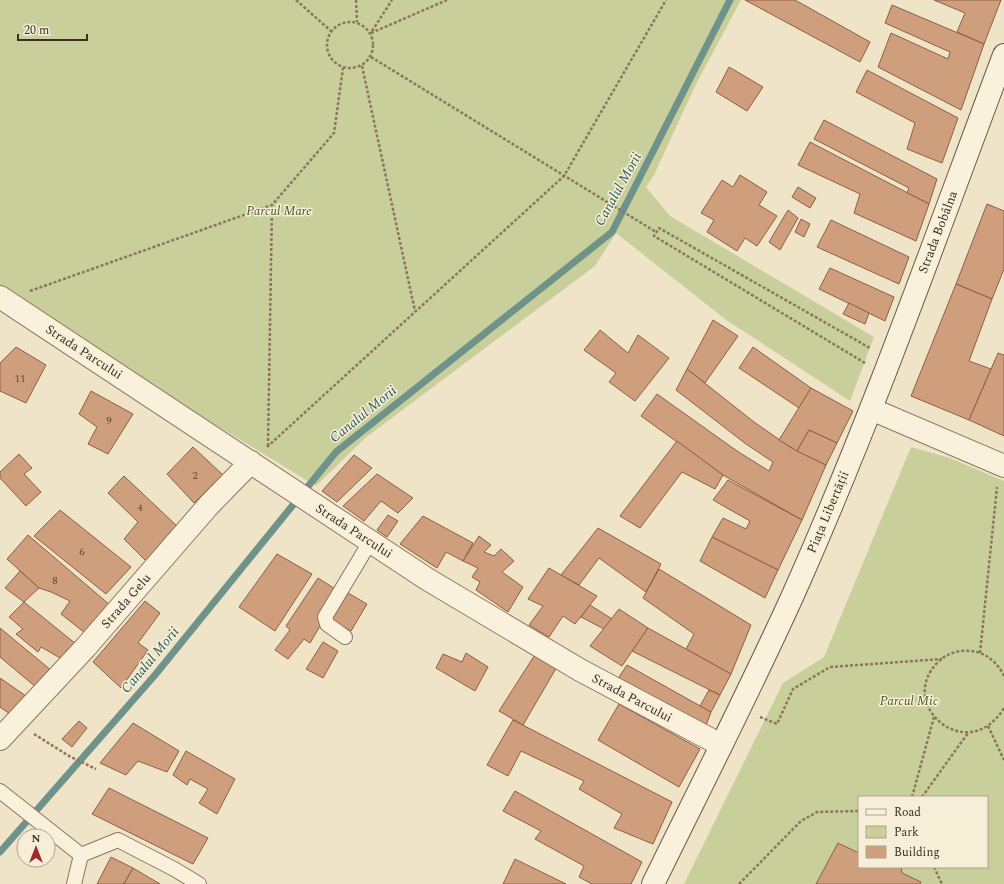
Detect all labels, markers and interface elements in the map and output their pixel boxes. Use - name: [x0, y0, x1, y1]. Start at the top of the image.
- scale bar: [18, 16, 87, 42]
- text: 20 m: [24, 21, 49, 40]
- water label: Canalul Morii: [589, 148, 647, 230]
- street label: Strada Bobâlna: [913, 187, 963, 276]
- park label: Parcul Mare: [246, 201, 312, 221]
- street label: Strada Parcului: [41, 320, 127, 384]
- house number: 11: [15, 370, 26, 387]
- water label: Canalul Morii: [325, 380, 401, 448]
- house number: 9: [106, 412, 112, 429]
- house number: 2: [192, 467, 198, 484]
- street label: Piața Libertății: [802, 468, 854, 556]
- house number: 4: [137, 499, 143, 516]
- street label: Strada Parcului: [311, 499, 397, 563]
- house number: 6: [79, 543, 85, 560]
- street label: Strada Gelu: [96, 569, 156, 633]
- house number: 8: [52, 572, 58, 589]
- water label: Canalul Morii: [116, 622, 184, 698]
- street label: Strada Parcului: [588, 668, 676, 728]
- park label: Parcul Mic: [880, 691, 939, 711]
- legend: [858, 796, 988, 868]
- text: Road: [894, 803, 921, 822]
- text: Park: [894, 823, 919, 842]
- north arrow: [16, 828, 56, 868]
- text: N: [32, 830, 41, 847]
- text: Building: [894, 843, 940, 862]

